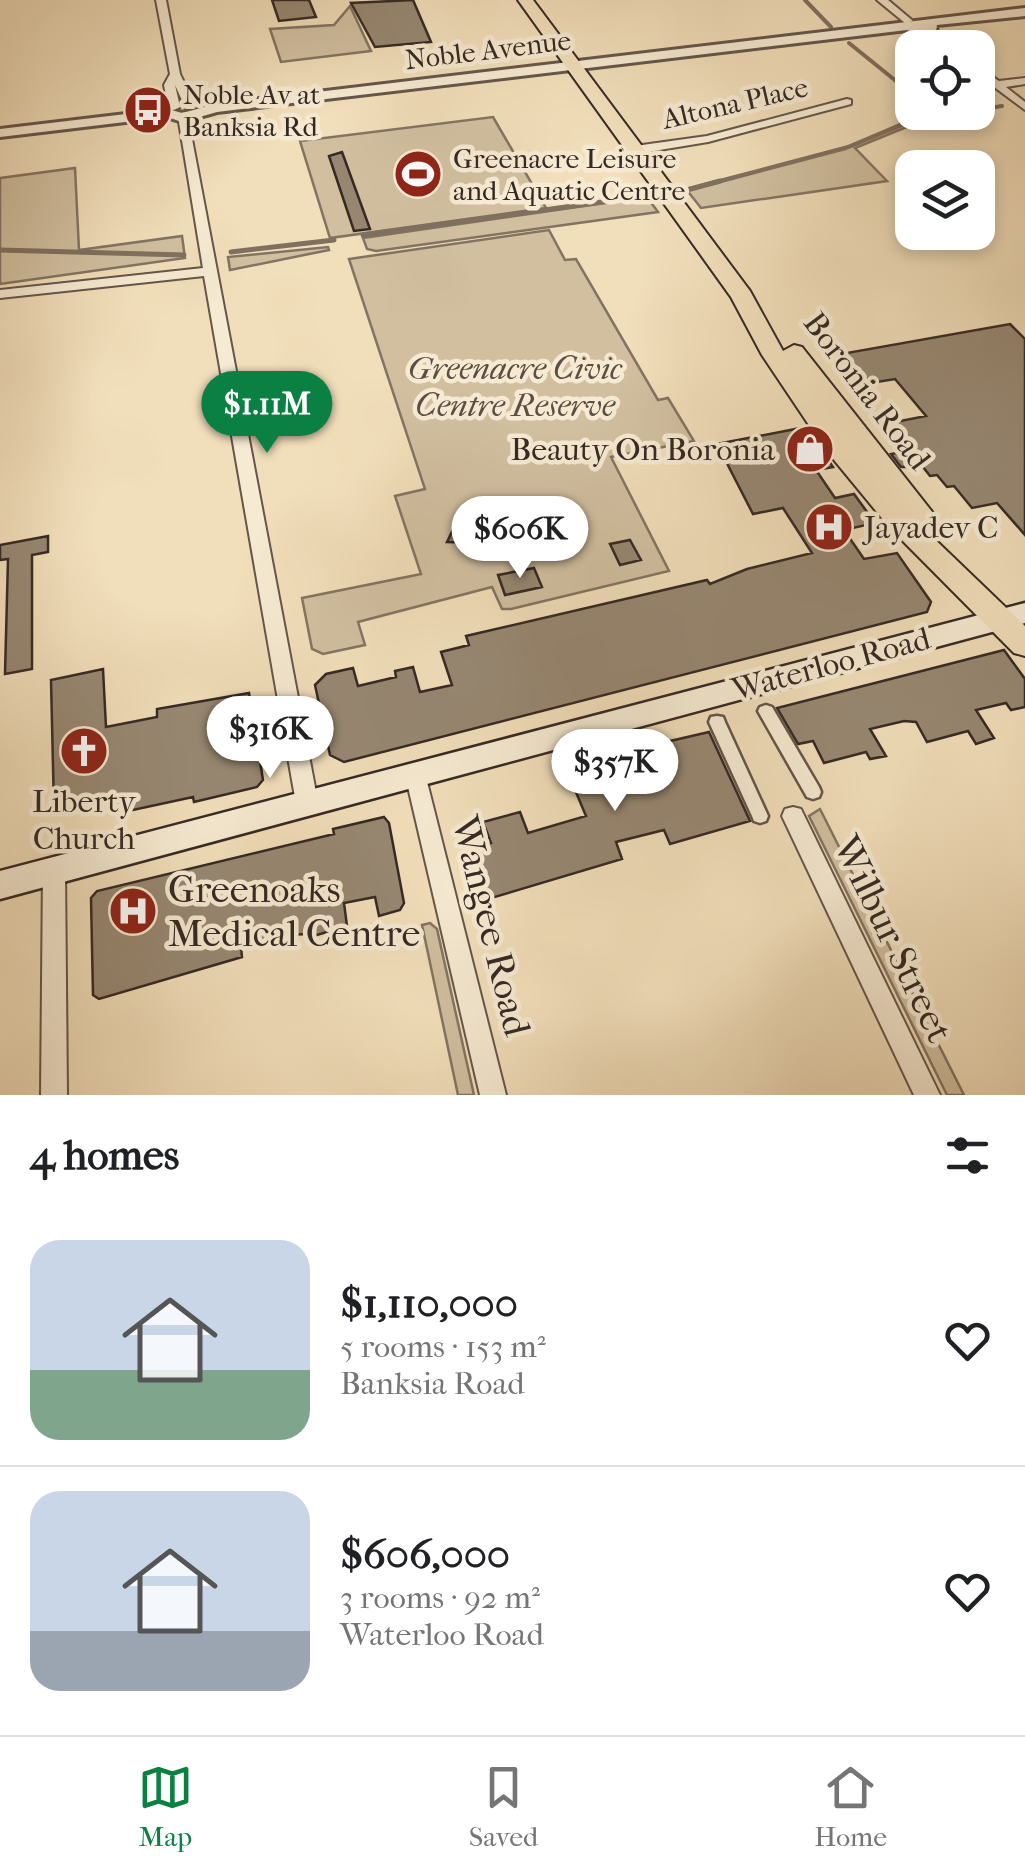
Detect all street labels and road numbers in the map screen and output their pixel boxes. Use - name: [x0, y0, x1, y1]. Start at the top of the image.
- street label: Noble Avenue: [403, 23, 573, 77]
- street label: Altona Place: [658, 70, 811, 136]
- street label: Boronia Road: [796, 305, 938, 477]
- street label: Waterloo Road: [727, 620, 935, 709]
- street label: Wangee Road: [442, 810, 540, 1041]
- street label: Wilbur Street: [823, 827, 963, 1050]

